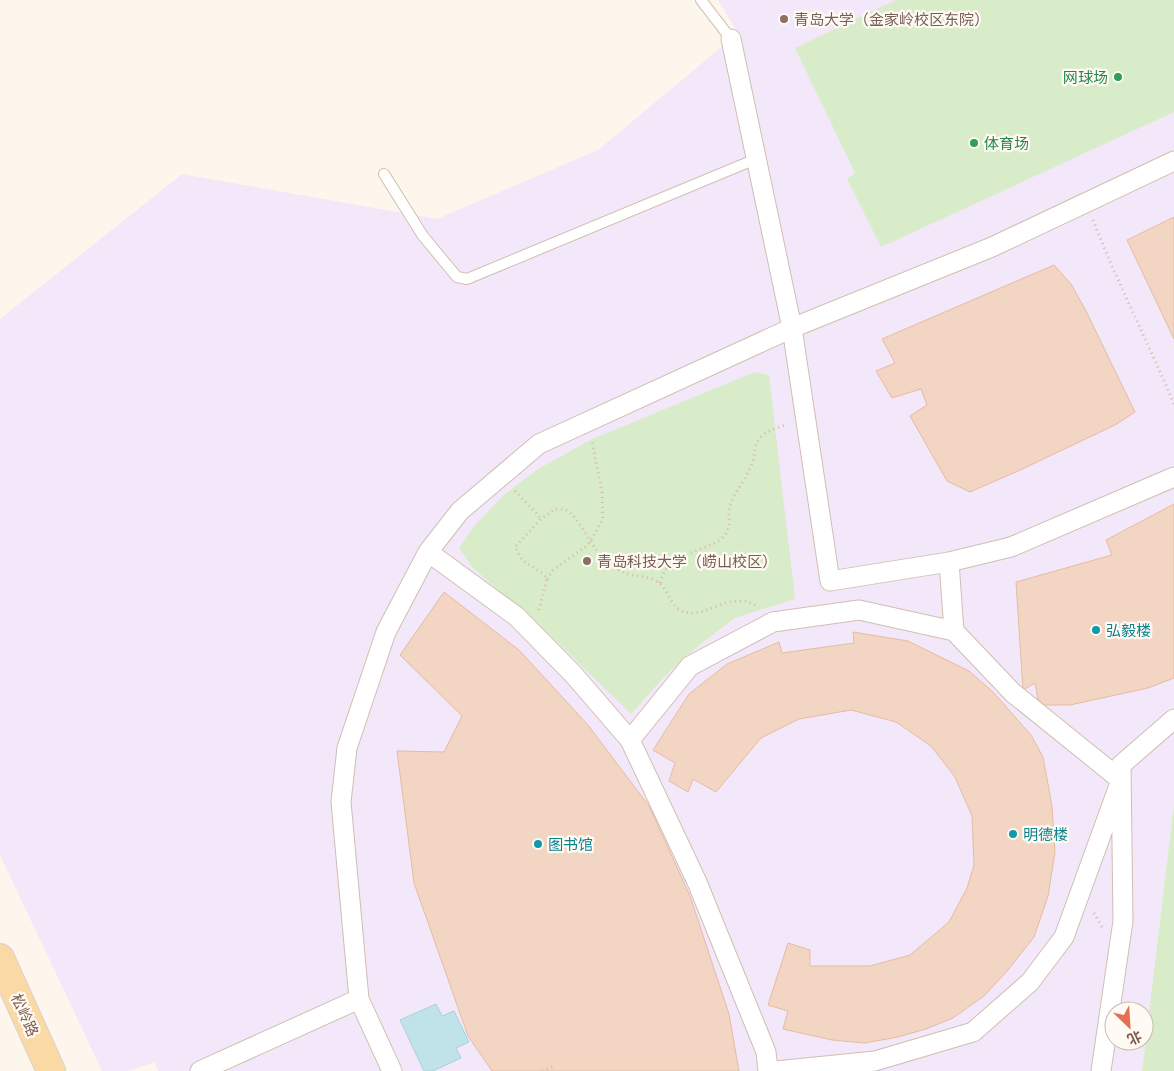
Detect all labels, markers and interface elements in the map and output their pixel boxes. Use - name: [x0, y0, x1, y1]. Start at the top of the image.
- place label: 青岛大学（金家岭校区东院）: [794, 10, 989, 29]
- marker: 青岛大学（金家岭校区东院）: [778, 13, 790, 25]
- place label: 网球场: [1063, 68, 1108, 87]
- marker: 网球场: [1112, 71, 1124, 83]
- place label: 体育场: [984, 134, 1029, 153]
- marker: 体育场: [968, 137, 980, 149]
- place label: 青岛科技大学（崂山校区）: [597, 552, 777, 571]
- marker: 青岛科技大学（崂山校区）: [581, 555, 593, 567]
- place label: 弘毅楼: [1106, 621, 1151, 640]
- marker: 弘毅楼: [1090, 624, 1102, 636]
- place label: 明德楼: [1023, 825, 1068, 844]
- marker: 明德楼: [1007, 828, 1019, 840]
- place label: 图书馆: [548, 835, 593, 854]
- marker: 图书馆: [532, 838, 544, 850]
- street label: 松岭路: [7, 991, 43, 1039]
- north arrow: [1104, 1001, 1154, 1051]
- text: 北: [1124, 1027, 1145, 1049]

